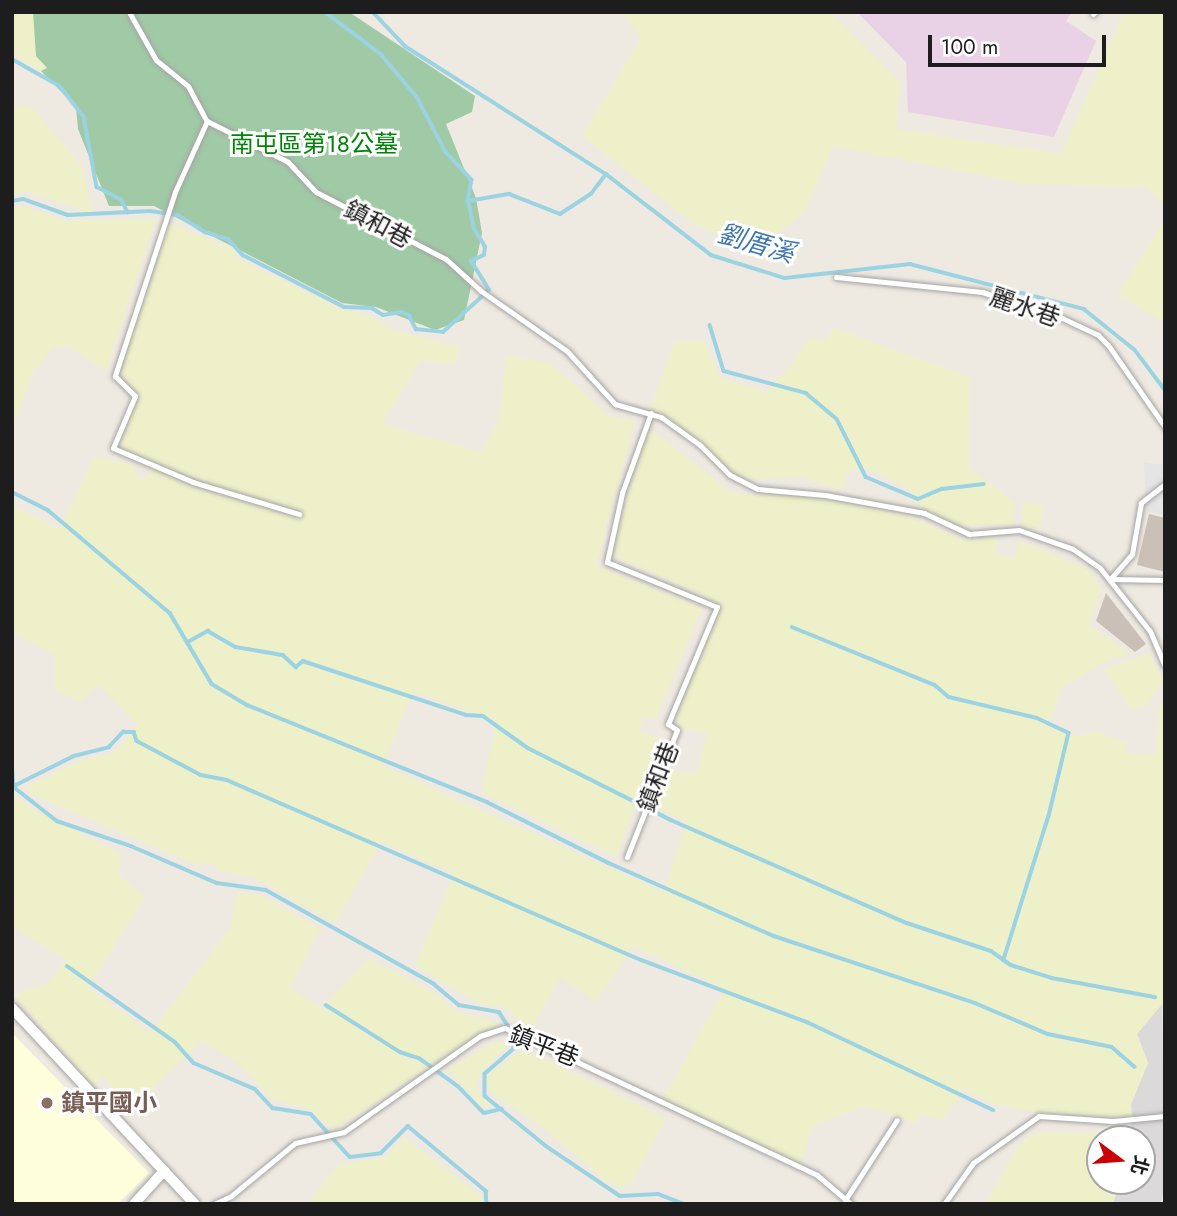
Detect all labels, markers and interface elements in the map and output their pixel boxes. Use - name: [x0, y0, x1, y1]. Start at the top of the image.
- scale bar: [932, 21, 1110, 65]
- text: 100 m: [941, 32, 998, 62]
- park label: 南屯區第18公墓: [230, 130, 398, 158]
- street label: 鎮和巷: [339, 194, 417, 254]
- water label: 劉厝溪: [714, 218, 798, 270]
- street label: 麗水巷: [986, 282, 1064, 332]
- street label: 鎮和巷: [632, 738, 684, 816]
- street label: 鎮平巷: [505, 1020, 583, 1072]
- place label: 鎮平國小: [61, 1089, 157, 1117]
- marker: 鎮平國小: [39, 1095, 55, 1111]
- north arrow: [1086, 1125, 1156, 1195]
- text: 北: [1124, 1153, 1155, 1178]

